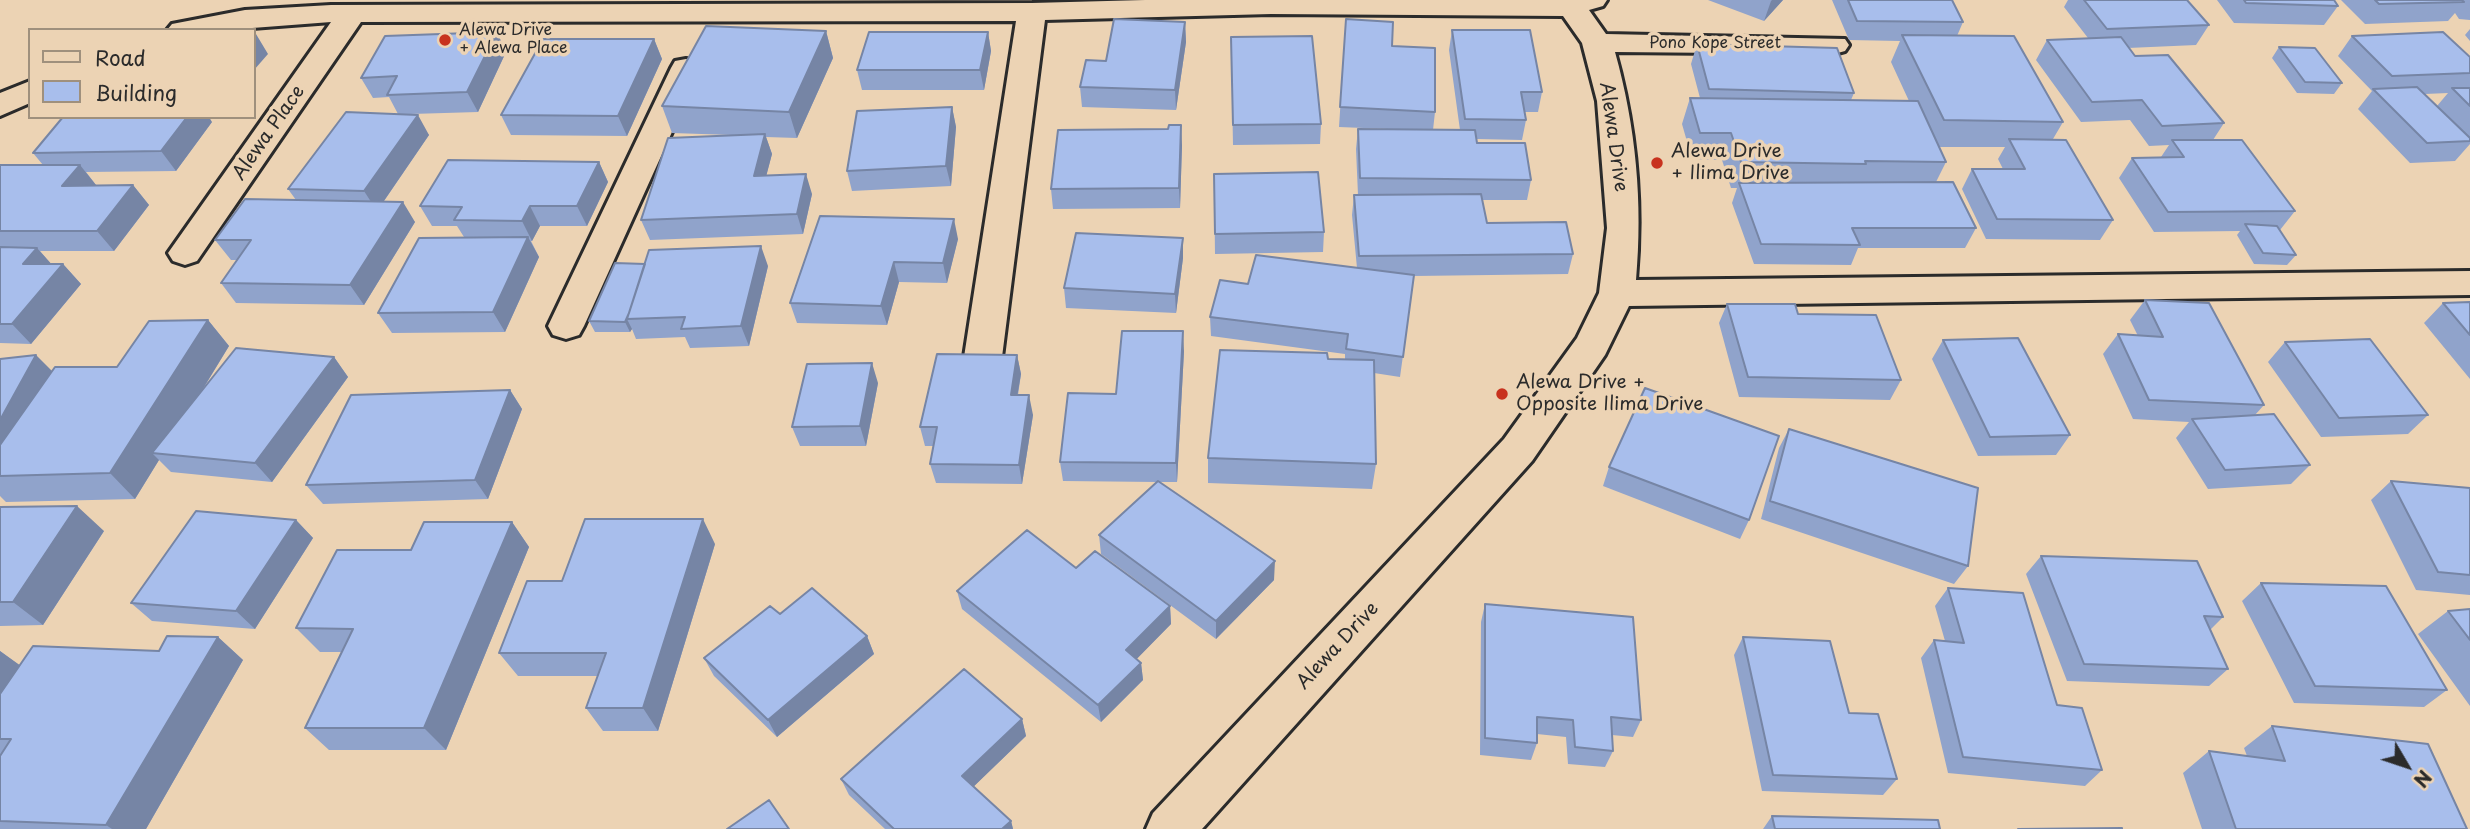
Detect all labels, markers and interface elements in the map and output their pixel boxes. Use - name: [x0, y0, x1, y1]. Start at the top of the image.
- place label: Alewa Drive + Alewa Place: [459, 21, 568, 59]
- legend: [28, 28, 256, 119]
- marker: Alewa Drive + Alewa Place: [437, 32, 453, 48]
- street label: Pono Kope Street: [1649, 34, 1781, 54]
- text: Road: [95, 41, 146, 73]
- text: Building: [95, 76, 177, 108]
- street label: Alewa Place: [228, 81, 310, 185]
- street label: Alewa Drive: [1594, 81, 1632, 193]
- place label: Alewa Drive + Ilima Drive: [1671, 141, 1790, 185]
- marker: Alewa Drive + Ilima Drive: [1649, 155, 1665, 171]
- place label: Alewa Drive + Opposite Ilima Drive: [1516, 372, 1703, 416]
- marker: Alewa Drive + Opposite Ilima Drive: [1494, 386, 1510, 402]
- street label: Alewa Drive: [1292, 598, 1384, 694]
- north arrow: [2372, 731, 2442, 801]
- text: N: [2408, 765, 2439, 794]

